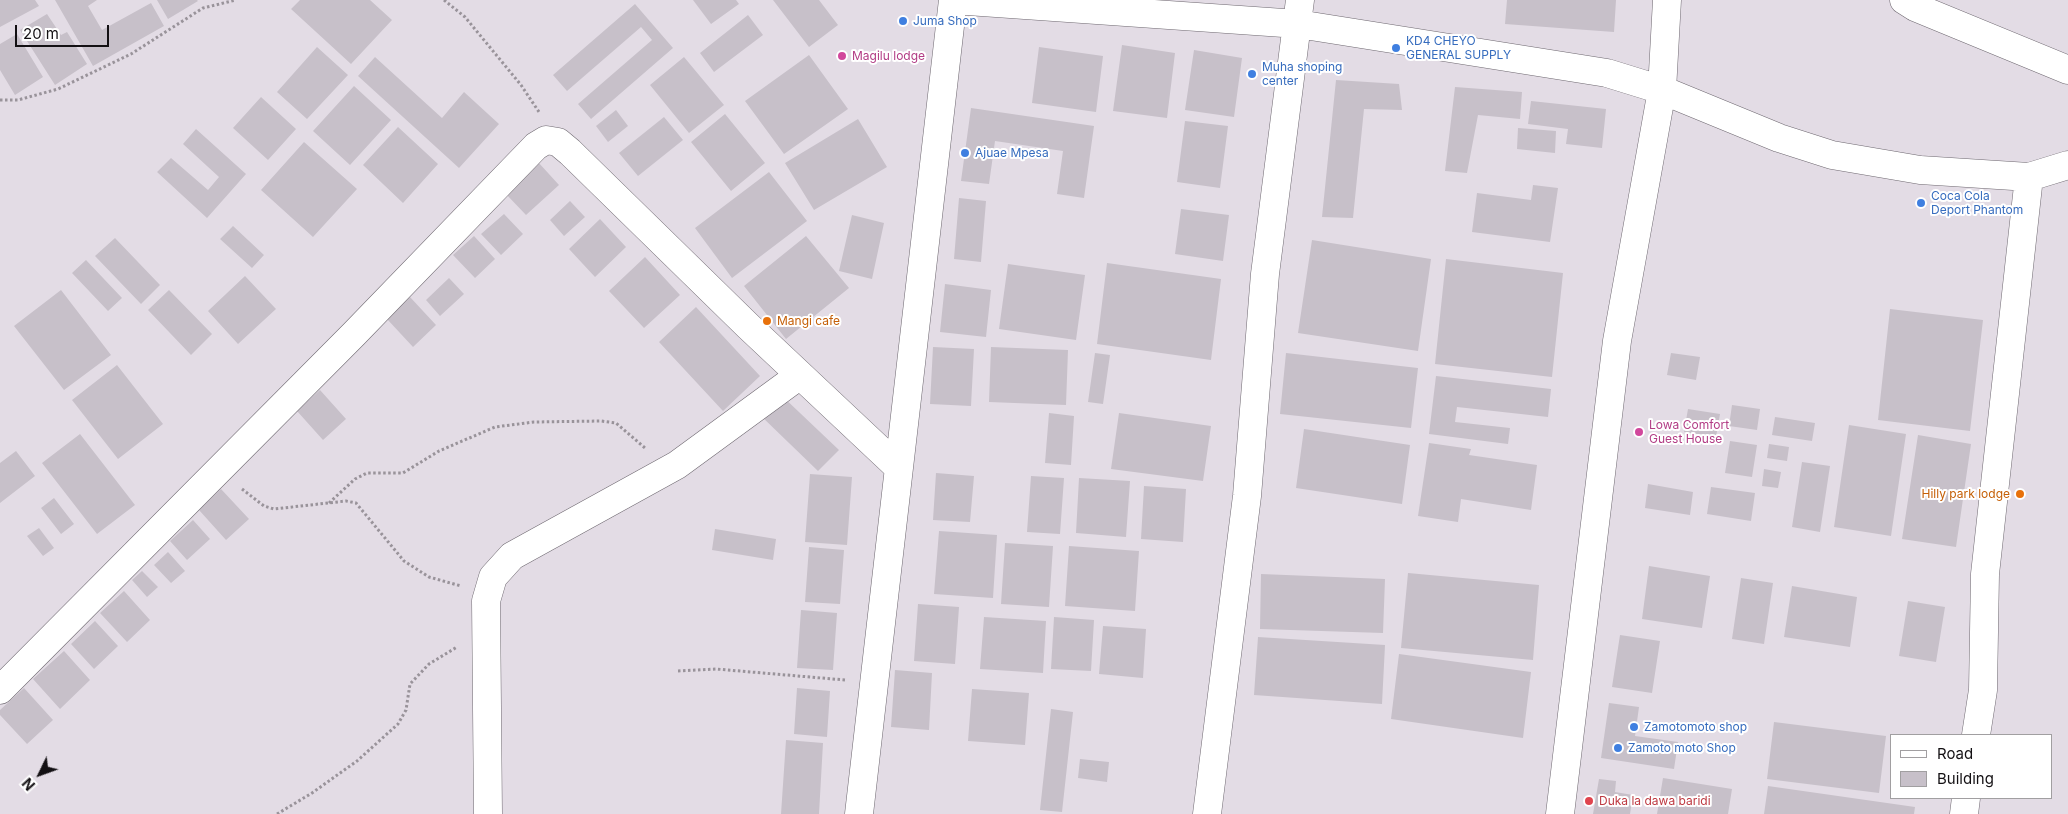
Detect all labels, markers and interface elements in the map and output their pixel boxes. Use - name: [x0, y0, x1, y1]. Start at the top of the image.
- place label: Juma Shop: [913, 14, 977, 28]
- scale bar: [18, 15, 111, 47]
- marker: Juma Shop: [897, 15, 909, 27]
- text: 20 m: [23, 24, 59, 43]
- place label: KD4 CHEYO GENERAL SUPPLY: [1406, 34, 1511, 62]
- marker: KD4 CHEYO GENERAL SUPPLY: [1390, 42, 1402, 54]
- place label: Magilu lodge: [852, 49, 925, 63]
- marker: Magilu lodge: [836, 50, 848, 62]
- place label: Muha shoping center: [1262, 60, 1342, 88]
- marker: Muha shoping center: [1246, 68, 1258, 80]
- place label: Ajuae Mpesa: [975, 146, 1049, 160]
- marker: Ajuae Mpesa: [959, 147, 971, 159]
- place label: Coca Cola Deport Phantom: [1931, 189, 2023, 217]
- marker: Coca Cola Deport Phantom: [1915, 197, 1927, 209]
- place label: Mangi cafe: [777, 314, 840, 328]
- marker: Mangi cafe: [761, 315, 773, 327]
- place label: Lowa Comfort Guest House: [1649, 418, 1729, 446]
- marker: Lowa Comfort Guest House: [1633, 426, 1645, 438]
- place label: Hilly park lodge: [1922, 487, 2010, 501]
- marker: Hilly park lodge: [2014, 488, 2026, 500]
- place label: Zamotomoto shop: [1644, 720, 1747, 734]
- marker: Zamotomoto shop: [1628, 721, 1640, 733]
- legend: [1890, 734, 2053, 799]
- place label: Zamoto moto Shop: [1628, 741, 1736, 755]
- marker: Zamoto moto Shop: [1612, 742, 1624, 754]
- text: Road: [1937, 744, 1973, 763]
- north arrow: [15, 749, 65, 799]
- text: Building: [1937, 769, 1994, 788]
- text: N: [19, 775, 38, 794]
- place label: Duka la dawa baridi: [1599, 794, 1711, 808]
- marker: Duka la dawa baridi: [1583, 795, 1595, 807]

